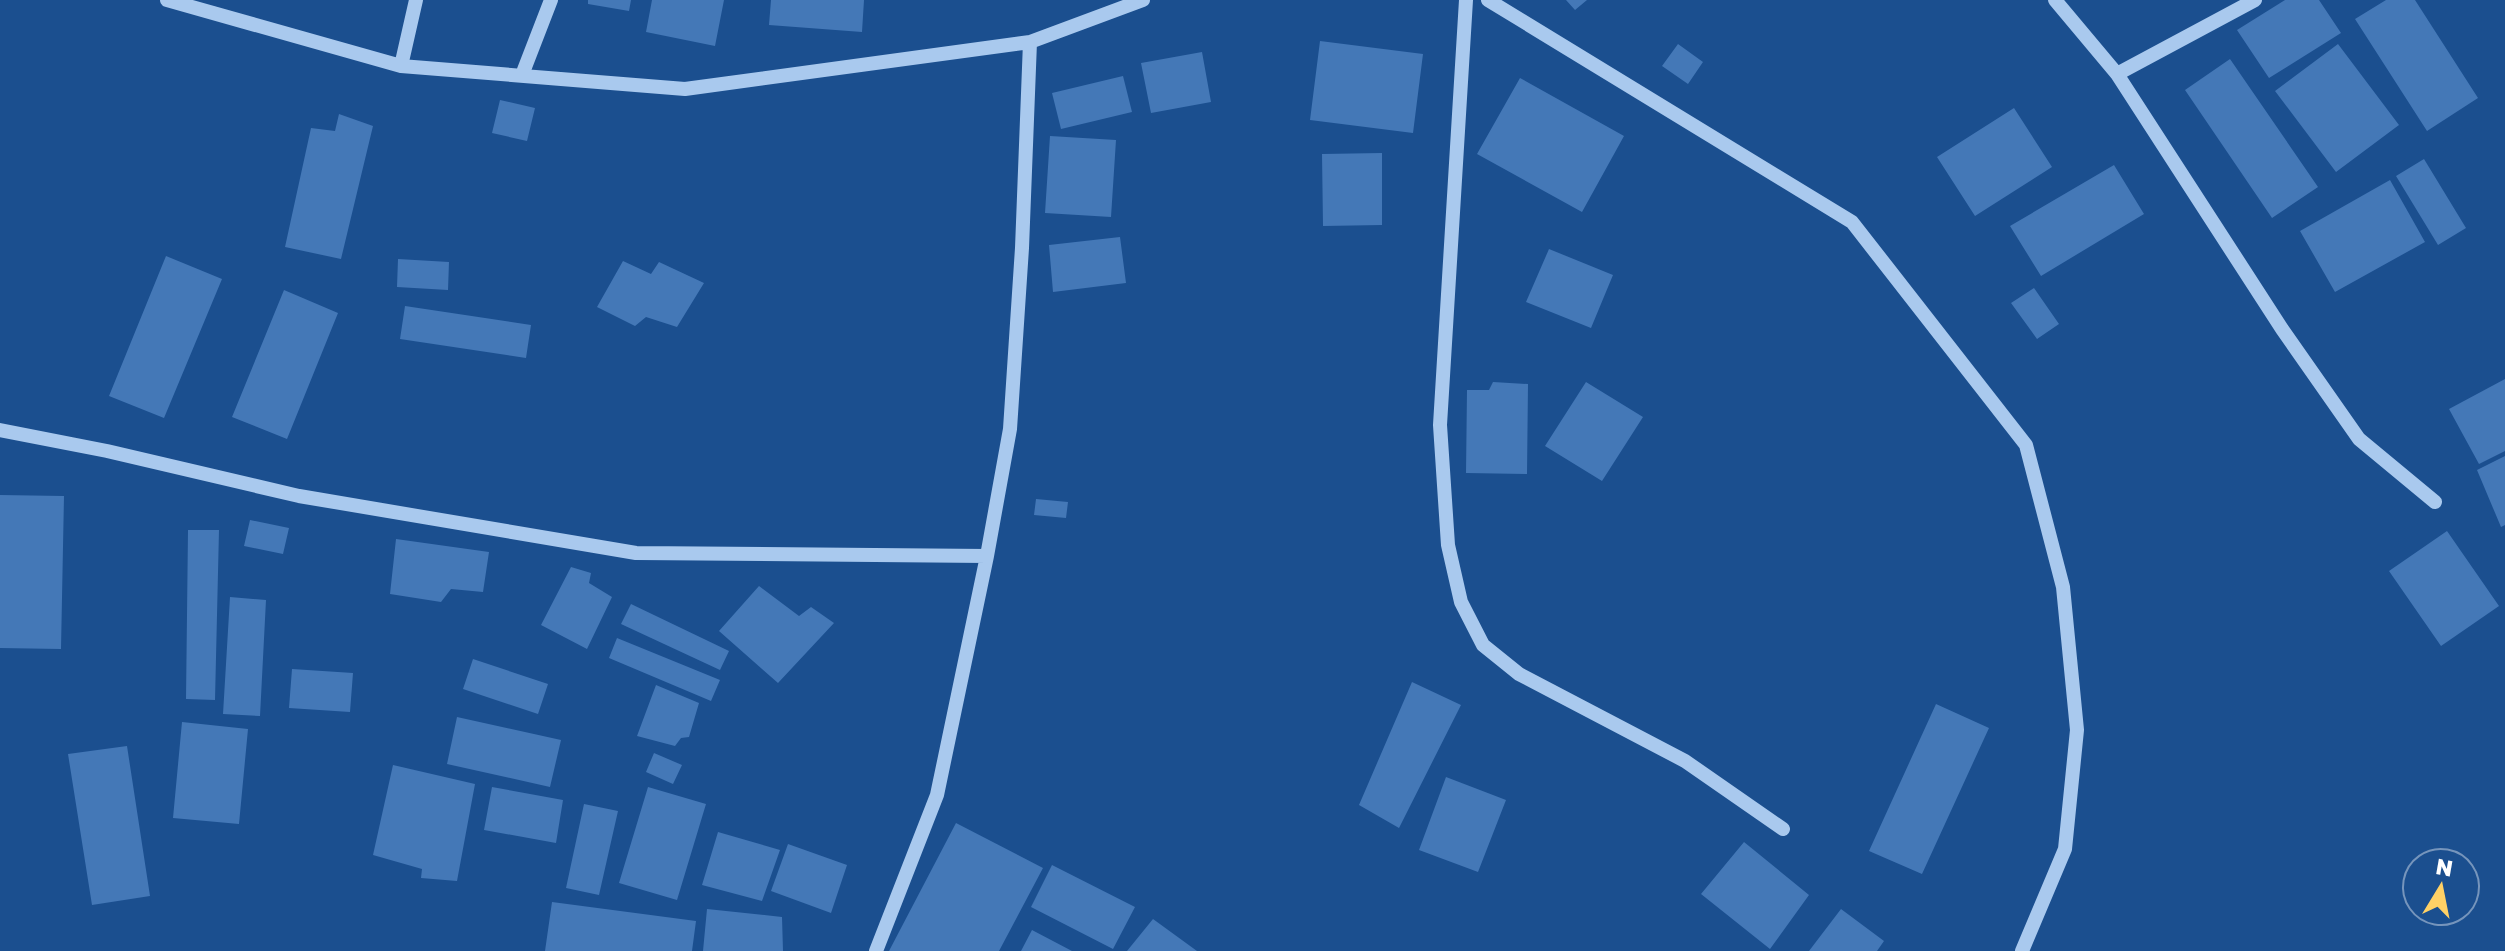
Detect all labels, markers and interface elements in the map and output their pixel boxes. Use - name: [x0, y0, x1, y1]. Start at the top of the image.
- north arrow: [2401, 847, 2481, 927]
- text: N: [2434, 852, 2455, 882]

